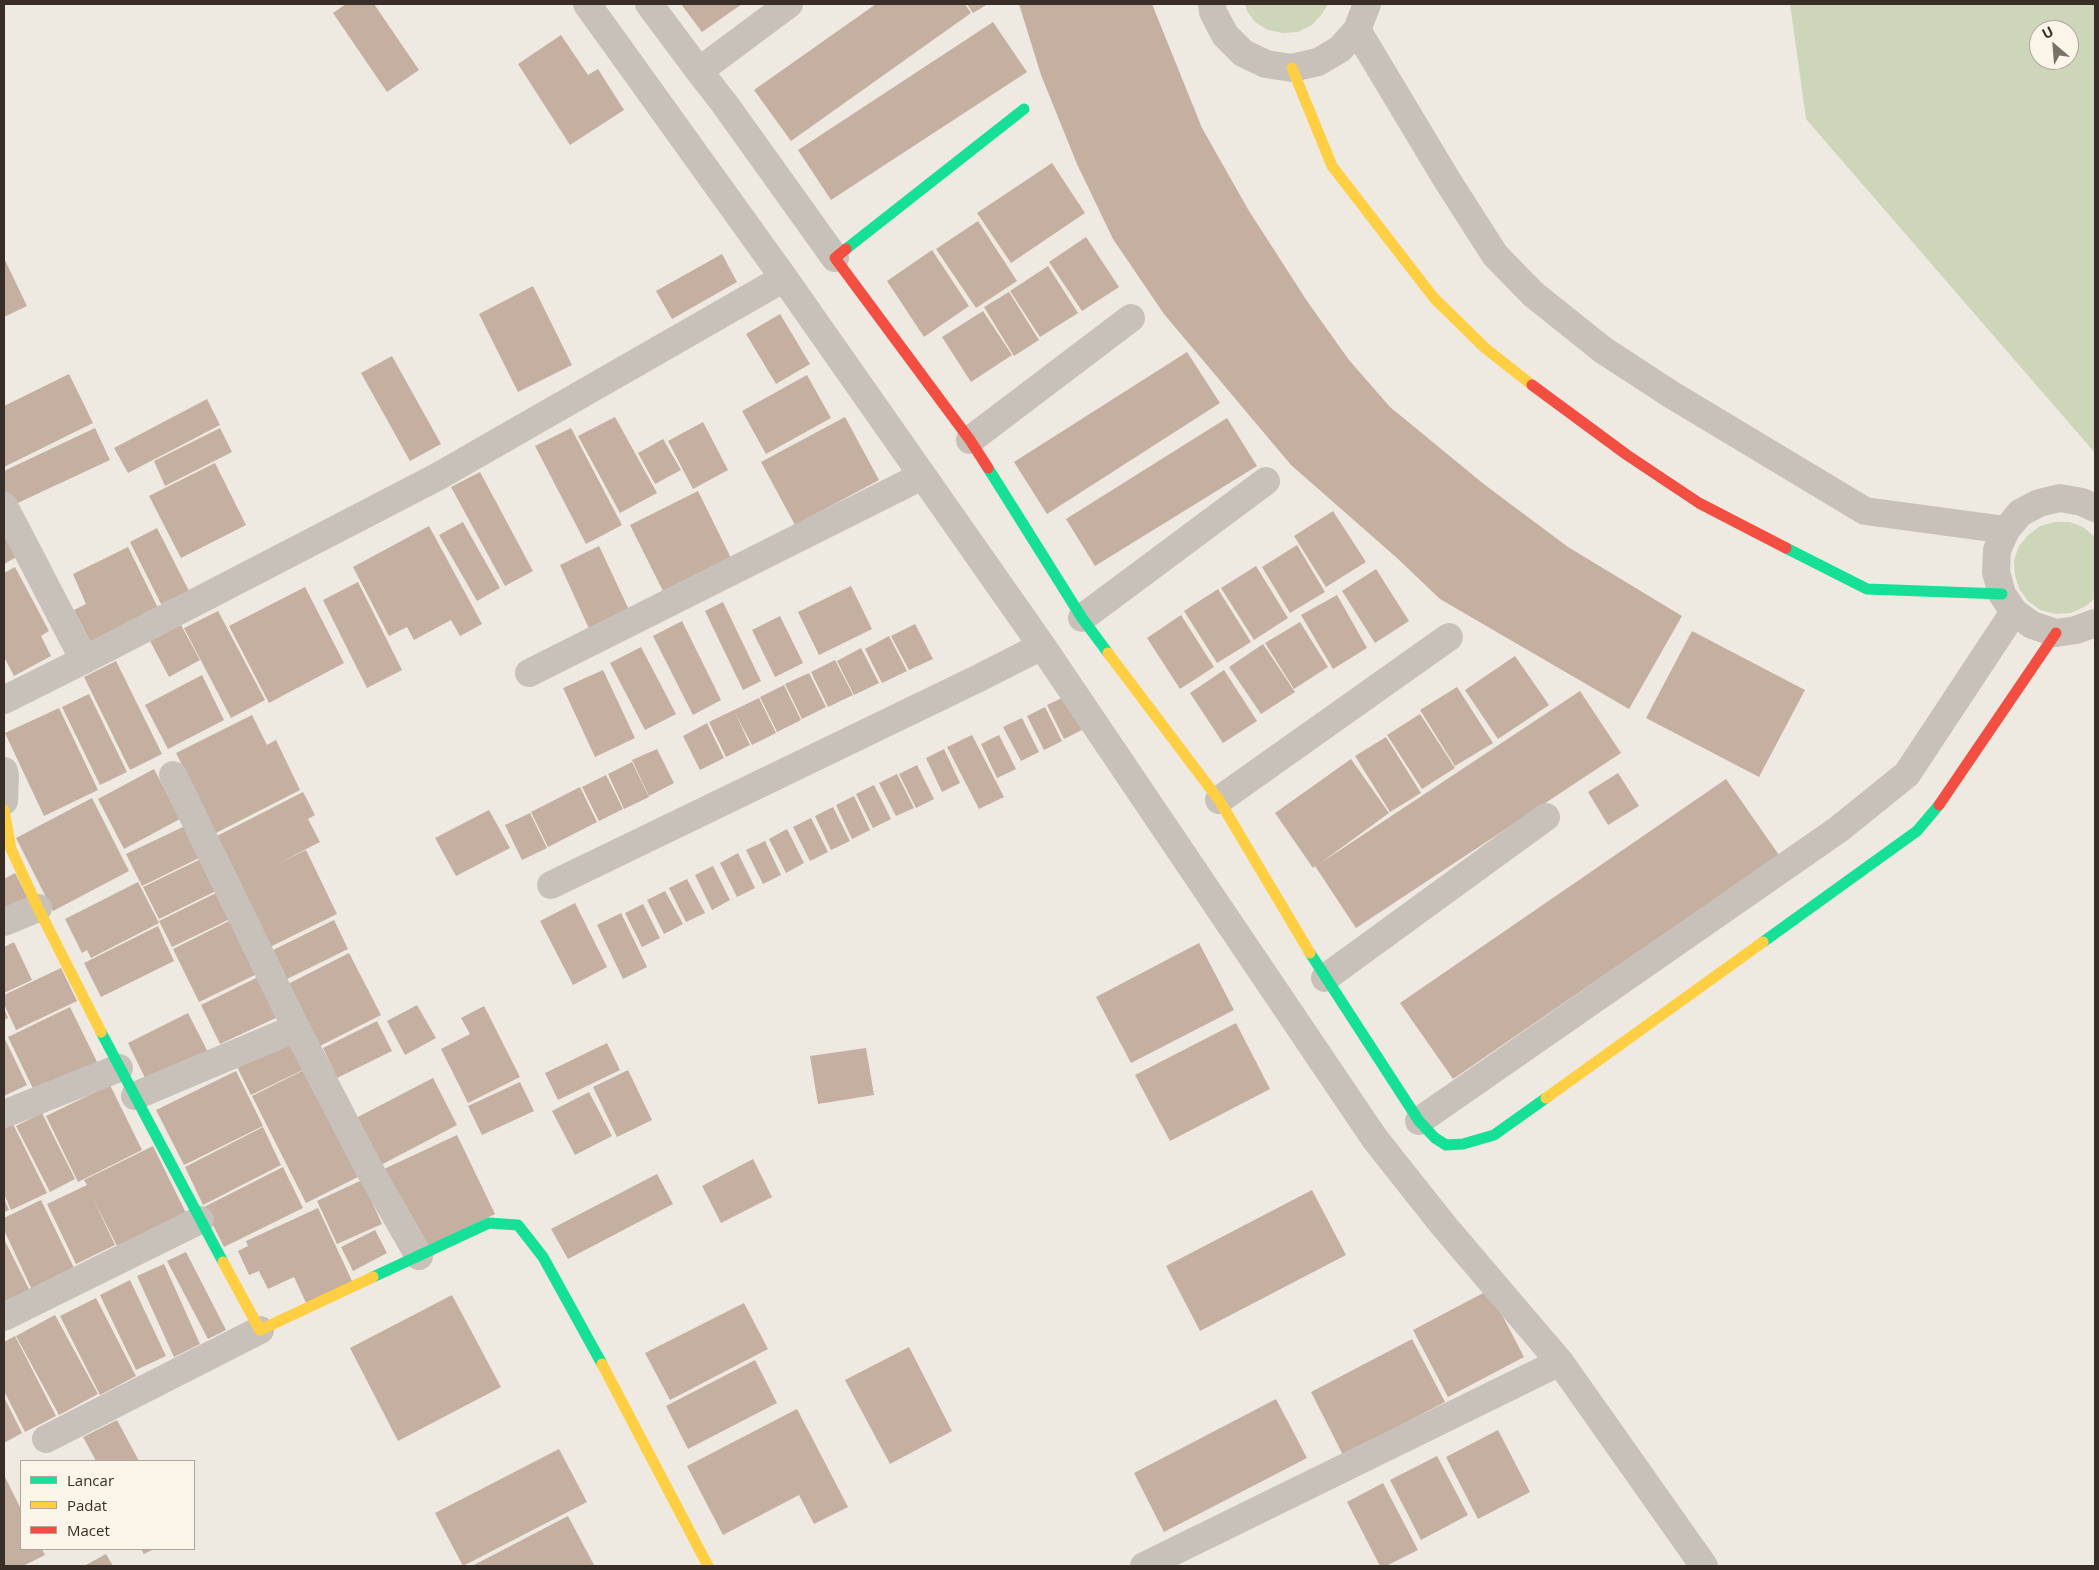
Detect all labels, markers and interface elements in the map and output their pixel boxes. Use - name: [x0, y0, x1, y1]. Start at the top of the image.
- north arrow: [2029, 20, 2079, 70]
- text: U: [2038, 21, 2056, 43]
- legend: [20, 1460, 195, 1550]
- text: Lancar: [67, 1470, 114, 1490]
- text: Padat: [67, 1495, 107, 1515]
- text: Macet: [67, 1520, 110, 1540]

